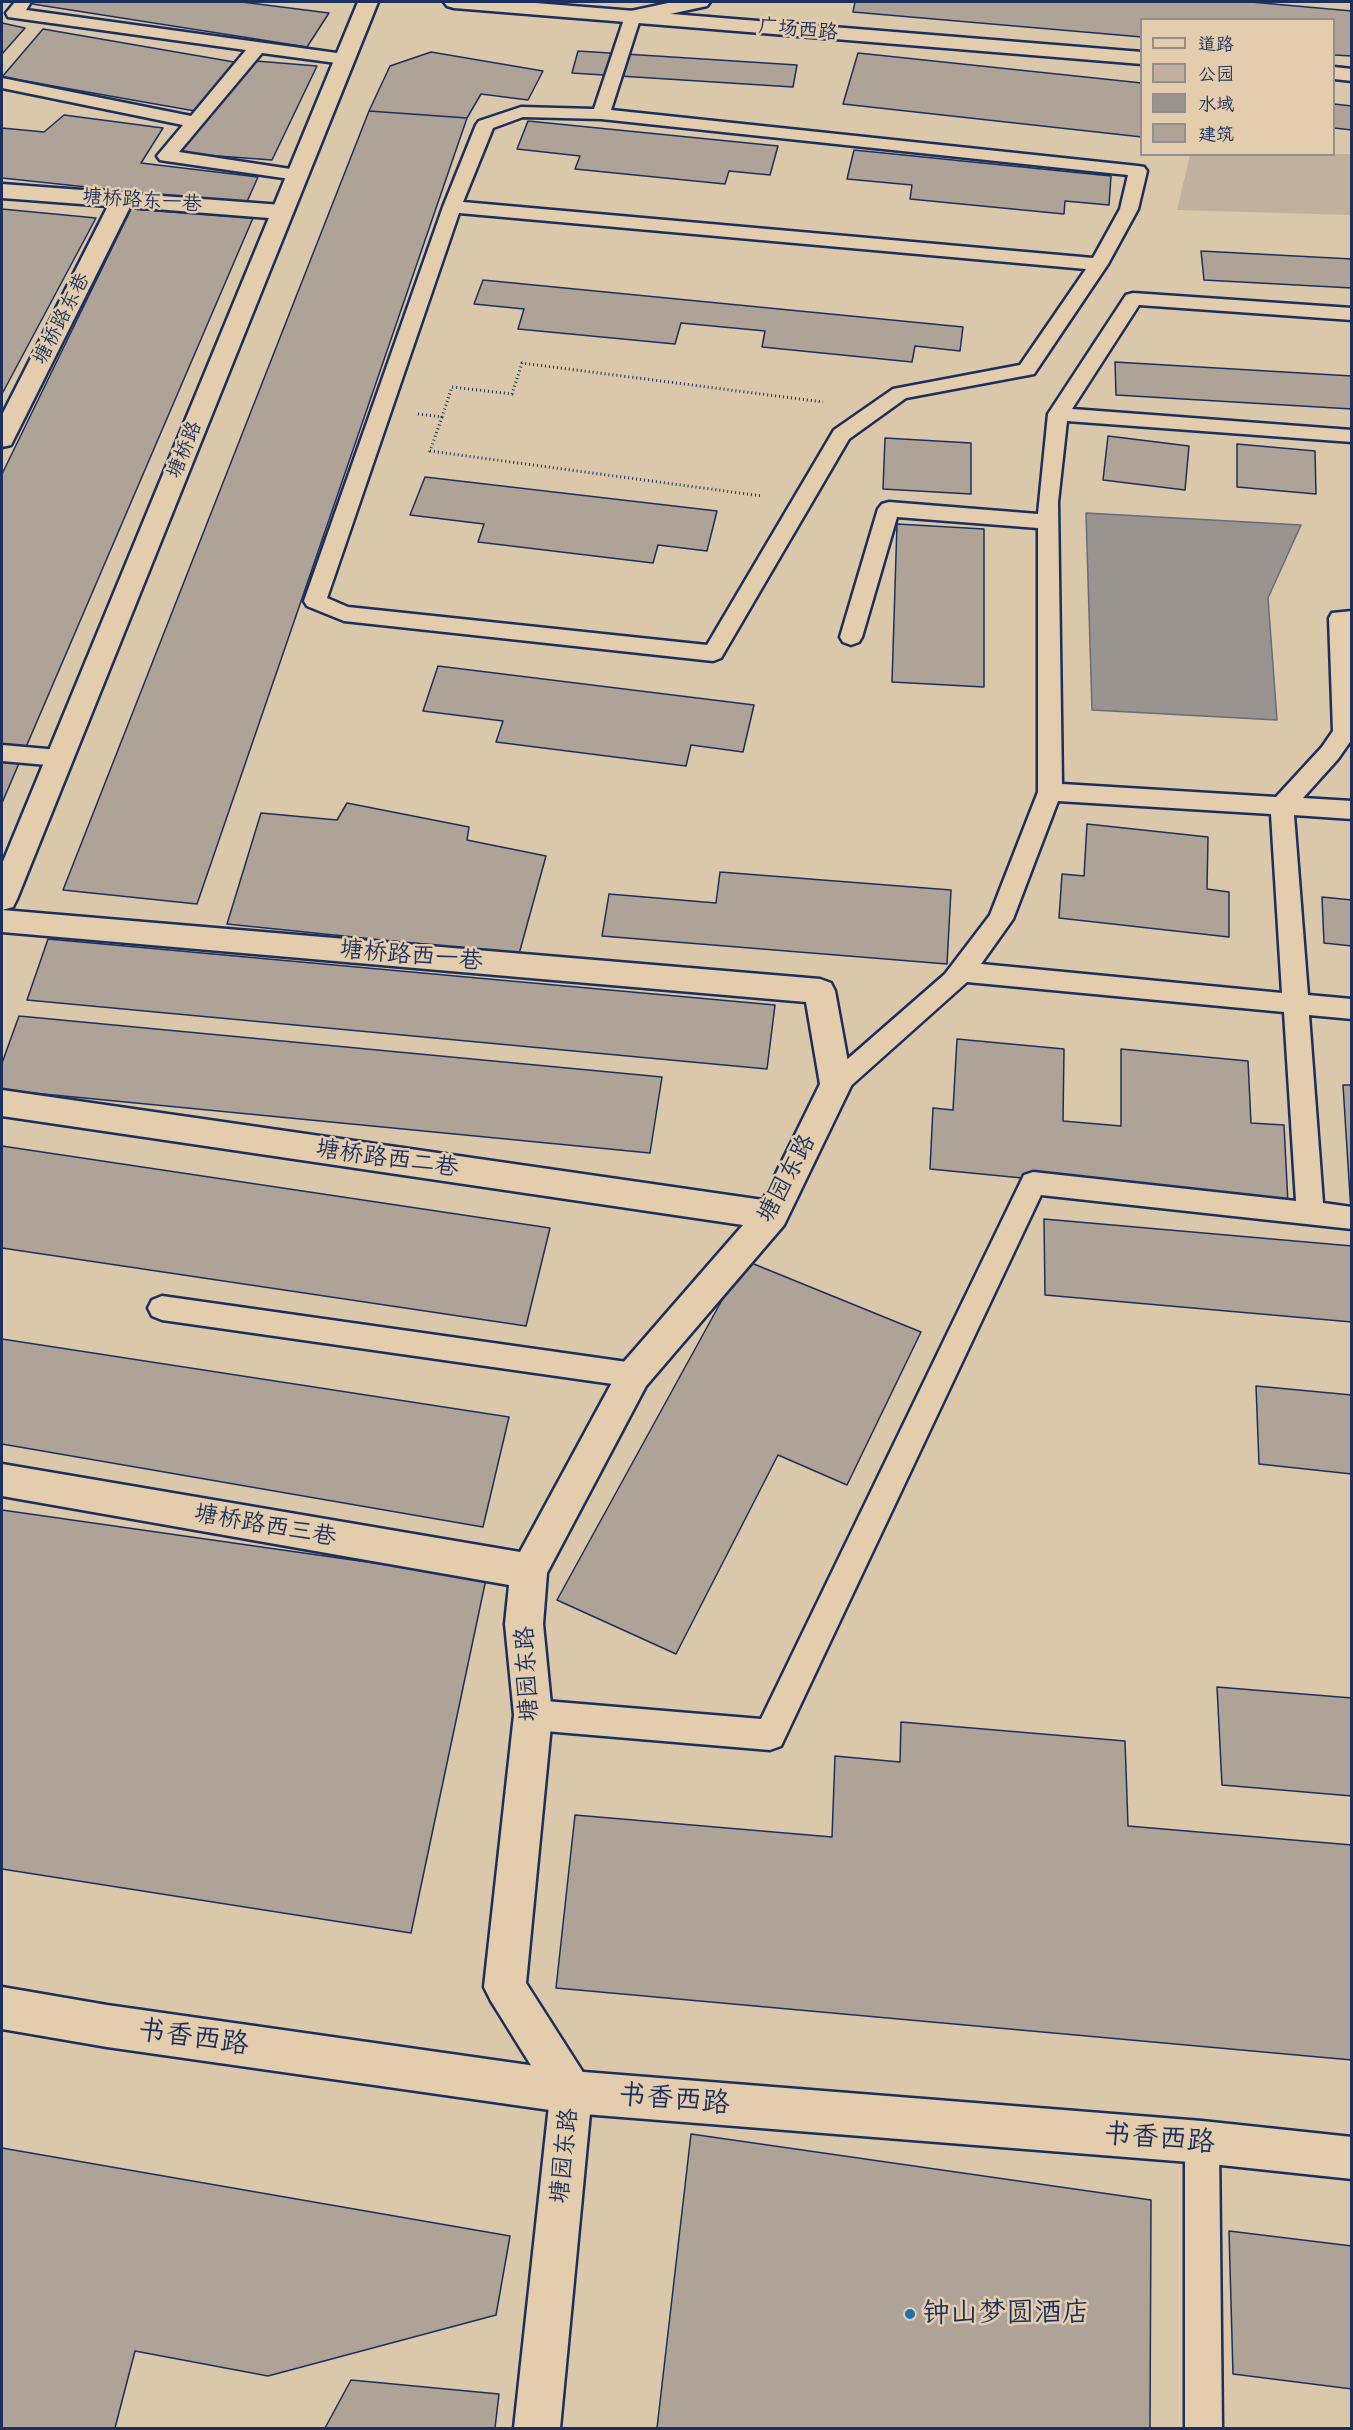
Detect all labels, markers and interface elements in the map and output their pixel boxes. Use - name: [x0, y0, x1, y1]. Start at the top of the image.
- street label: 广场西路: [757, 15, 839, 45]
- legend: [1140, 18, 1335, 156]
- text: 道路: [1198, 33, 1234, 55]
- text: 公园: [1198, 63, 1234, 85]
- text: 水域: [1198, 93, 1234, 115]
- text: 建筑: [1198, 123, 1234, 145]
- street label: 塘桥路东一巷: [81, 185, 203, 217]
- street label: 塘桥路东巷: [29, 269, 95, 369]
- street label: 塘桥路: [163, 418, 207, 482]
- street label: 塘桥路西一巷: [338, 935, 484, 977]
- street label: 塘园东路: [752, 1130, 822, 1228]
- street label: 塘桥路西二巷: [314, 1135, 460, 1183]
- street label: 塘桥路西三巷: [192, 1499, 338, 1553]
- street label: 塘园东路: [511, 1625, 545, 1723]
- street label: 书香西路: [135, 2014, 251, 2062]
- street label: 书香西路: [617, 2078, 731, 2122]
- street label: 塘园东路: [546, 2107, 584, 2205]
- street label: 书香西路: [1102, 2117, 1216, 2161]
- place label: 钟山梦圆酒店: [922, 2297, 1090, 2331]
- marker: 钟山梦圆酒店: [903, 2307, 917, 2321]

